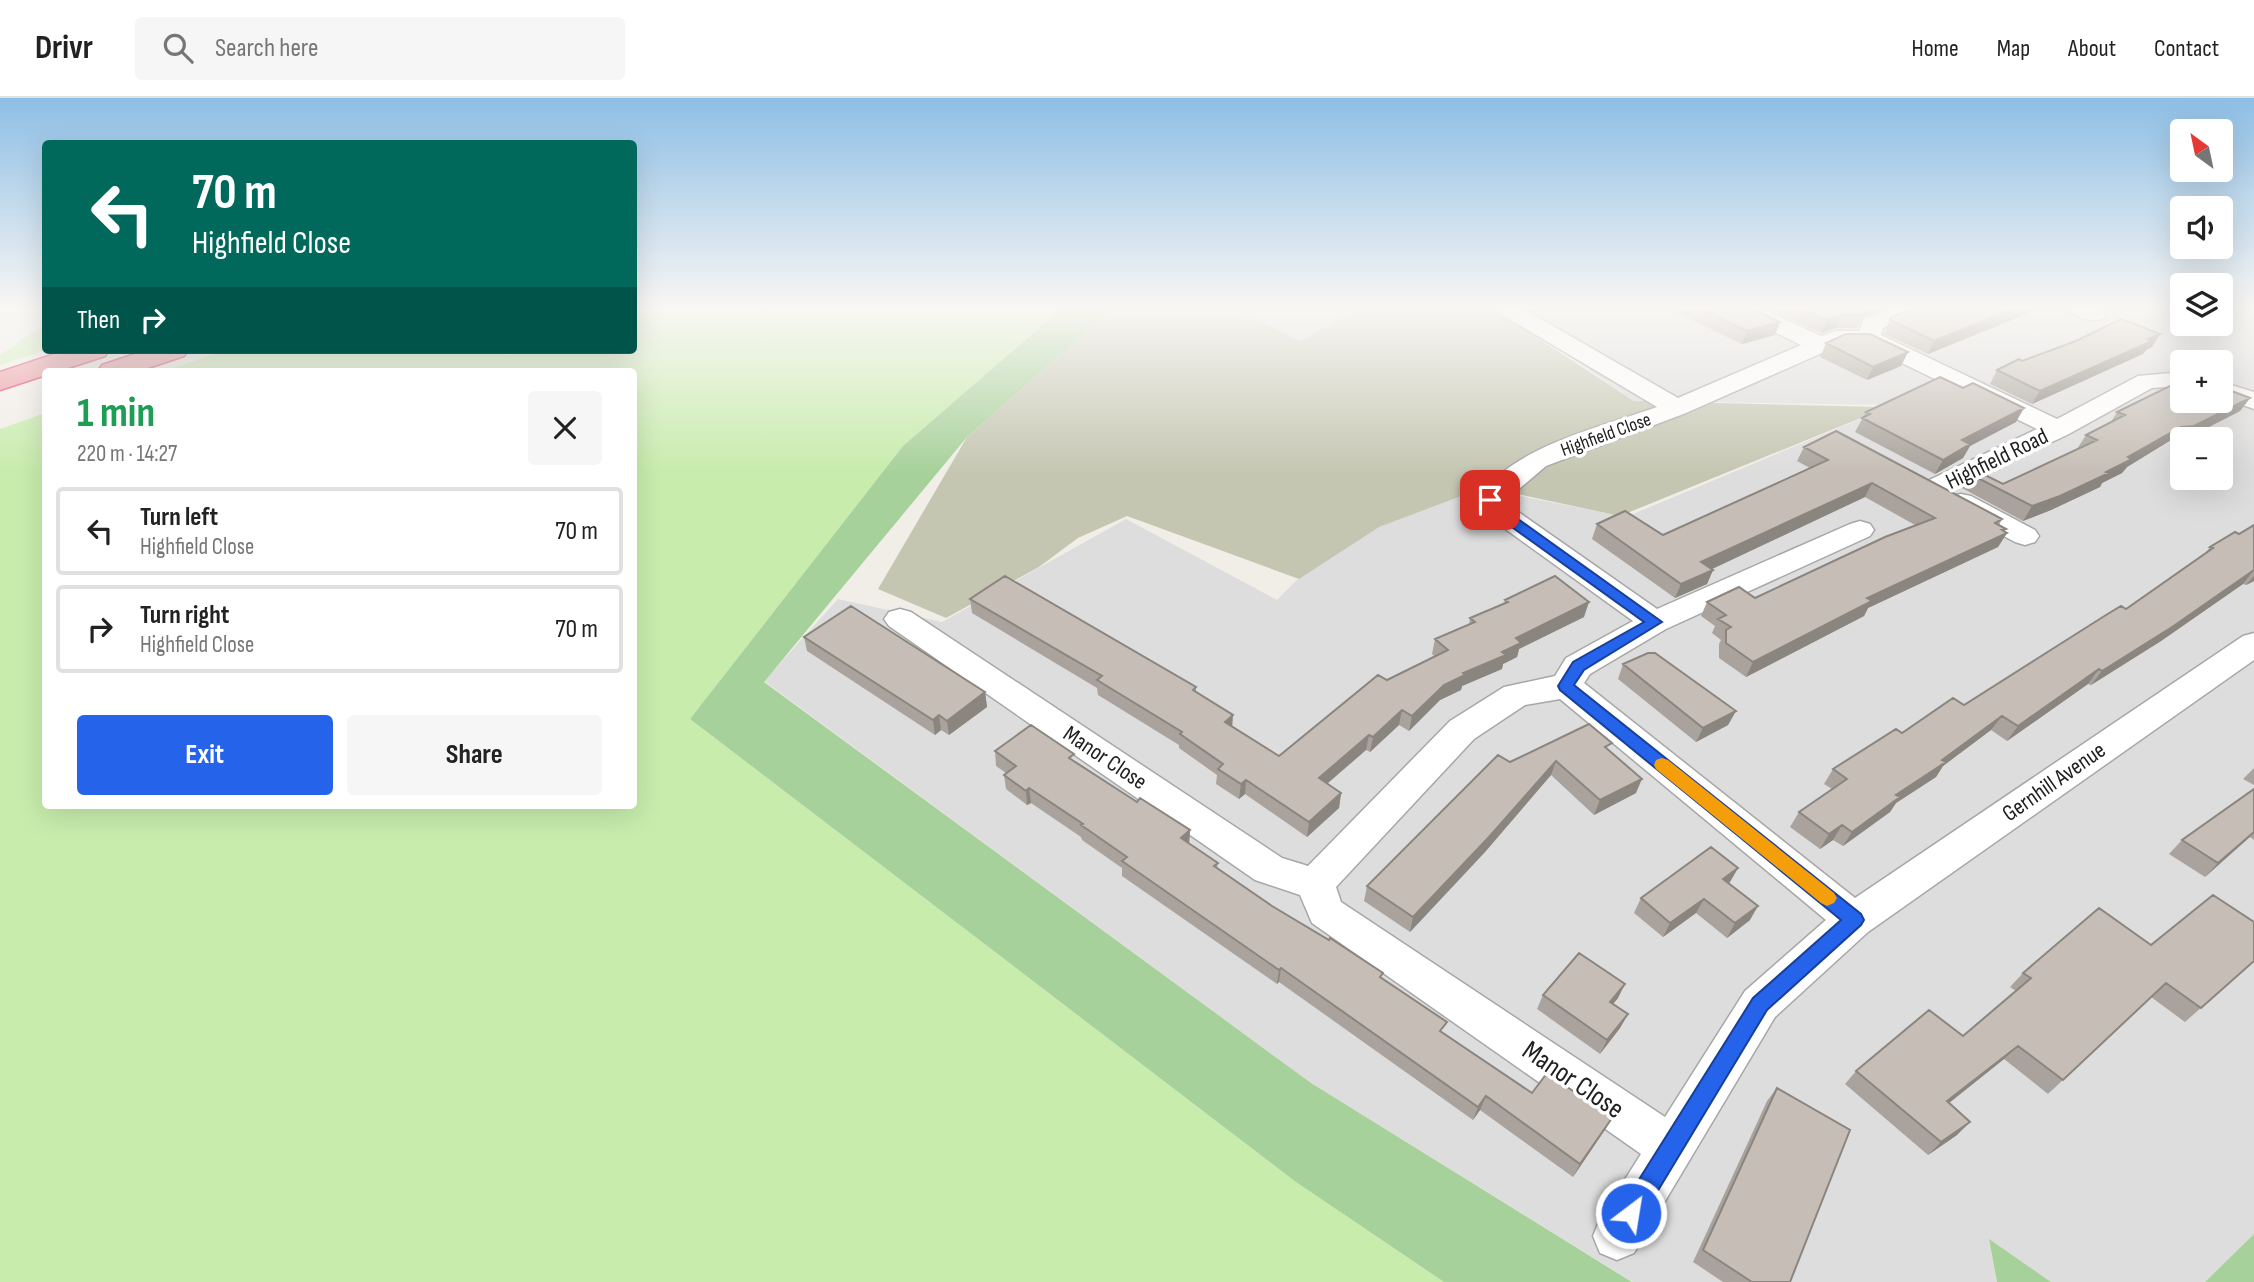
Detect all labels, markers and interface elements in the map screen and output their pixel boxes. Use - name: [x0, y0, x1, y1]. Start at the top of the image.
- search box: [135, 17, 625, 80]
- text: Drivr: [35, 28, 93, 68]
- icon: search: [159, 29, 197, 67]
- text: Search here: [215, 33, 318, 64]
- text: Home: [1911, 34, 1959, 63]
- text: Map: [1997, 34, 2030, 63]
- text: About: [2068, 34, 2116, 63]
- text: Contact: [2154, 34, 2219, 63]
- north arrow: [2170, 119, 2233, 182]
- map controls: [2170, 119, 2233, 490]
- text: 70 m: [192, 164, 277, 223]
- icon: left: [77, 168, 168, 259]
- button: sound: [2170, 196, 2233, 259]
- text: Highfield Close: [192, 224, 351, 263]
- button: layers: [2170, 273, 2233, 336]
- icon: right: [134, 301, 172, 339]
- text: Then: [77, 305, 120, 336]
- button: +: [2170, 350, 2233, 413]
- text: 1 min: [77, 388, 155, 439]
- button: close: [528, 391, 602, 465]
- street label: Highfield Close: [1558, 408, 1654, 462]
- street label: Highfield Road: [1941, 422, 2053, 496]
- button: −: [2170, 427, 2233, 490]
- text: 220 m · 14:27: [77, 440, 177, 468]
- pin: [1460, 470, 1520, 530]
- icon: arrive: [1471, 481, 1509, 519]
- text: Turn left: [140, 502, 218, 533]
- icon: left: [81, 512, 119, 550]
- text: 70 m: [555, 516, 598, 547]
- text: Highfield Close: [140, 533, 254, 561]
- text: Turn right: [140, 600, 229, 631]
- icon: right: [81, 610, 119, 648]
- text: 70 m: [555, 614, 598, 645]
- text: Highfield Close: [140, 631, 254, 659]
- button: Exit: [77, 715, 333, 795]
- button: Share: [347, 715, 602, 795]
- street label: Manor Close: [1058, 720, 1152, 796]
- street label: Gernhill Avenue: [1997, 736, 2111, 828]
- street label: Manor Close: [1516, 1034, 1630, 1126]
- position arrow: [1594, 1176, 1668, 1250]

